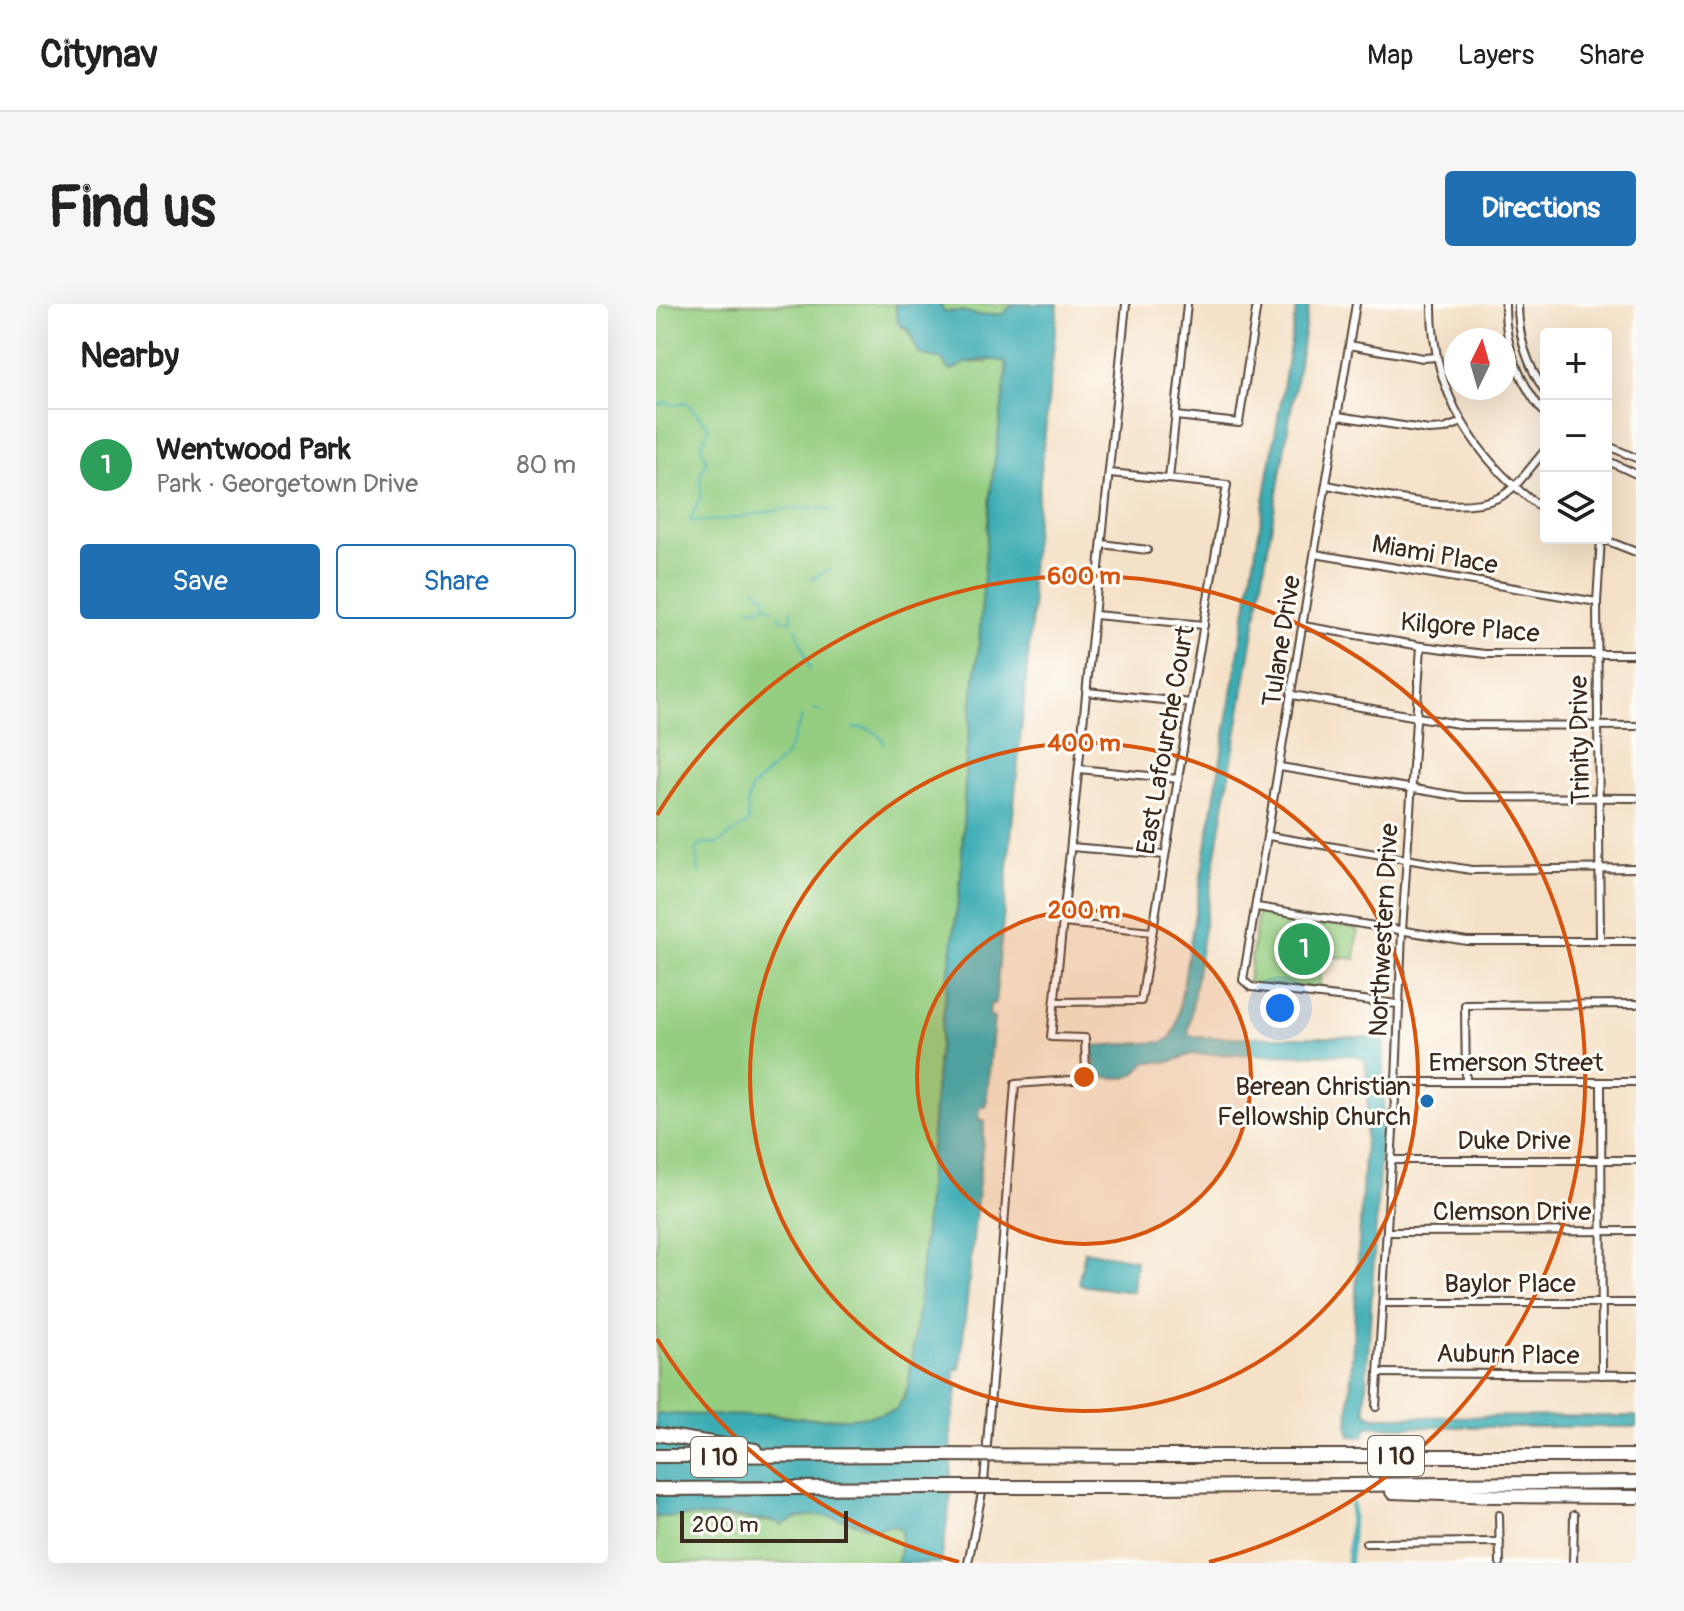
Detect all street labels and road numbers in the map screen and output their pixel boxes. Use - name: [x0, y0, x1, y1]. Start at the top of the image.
- street label: Miami Place: [1369, 528, 1501, 582]
- street label: Tulane Drive: [1256, 573, 1308, 709]
- street label: Kilgore Place: [1399, 606, 1541, 650]
- street label: East Lafourche Court: [1130, 623, 1202, 857]
- street label: Trinity Drive: [1563, 675, 1597, 805]
- street label: Northwestern Drive: [1362, 822, 1406, 1038]
- street label: Emerson Street: [1429, 1047, 1604, 1079]
- street label: Duke Drive: [1457, 1125, 1571, 1157]
- street label: Clemson Drive: [1433, 1196, 1592, 1228]
- street label: Baylor Place: [1444, 1268, 1576, 1300]
- street label: Auburn Place: [1436, 1338, 1580, 1372]
- road number: I 10: [1368, 1436, 1424, 1476]
- road number: I 10: [691, 1437, 747, 1477]

